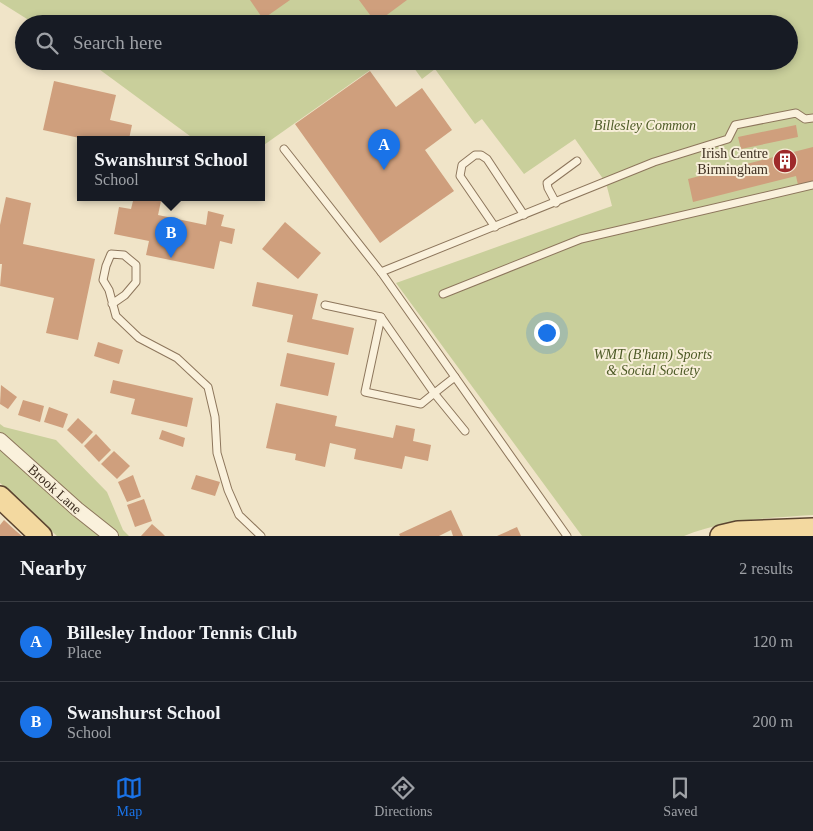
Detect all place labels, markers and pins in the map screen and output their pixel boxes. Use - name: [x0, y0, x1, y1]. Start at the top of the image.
- pin: A: [368, 129, 400, 170]
- place label: Irish Centre Birmingham: [697, 146, 768, 177]
- building icon: Irish Centre Birmingham: [772, 148, 798, 174]
- pin: B: [155, 217, 187, 258]

